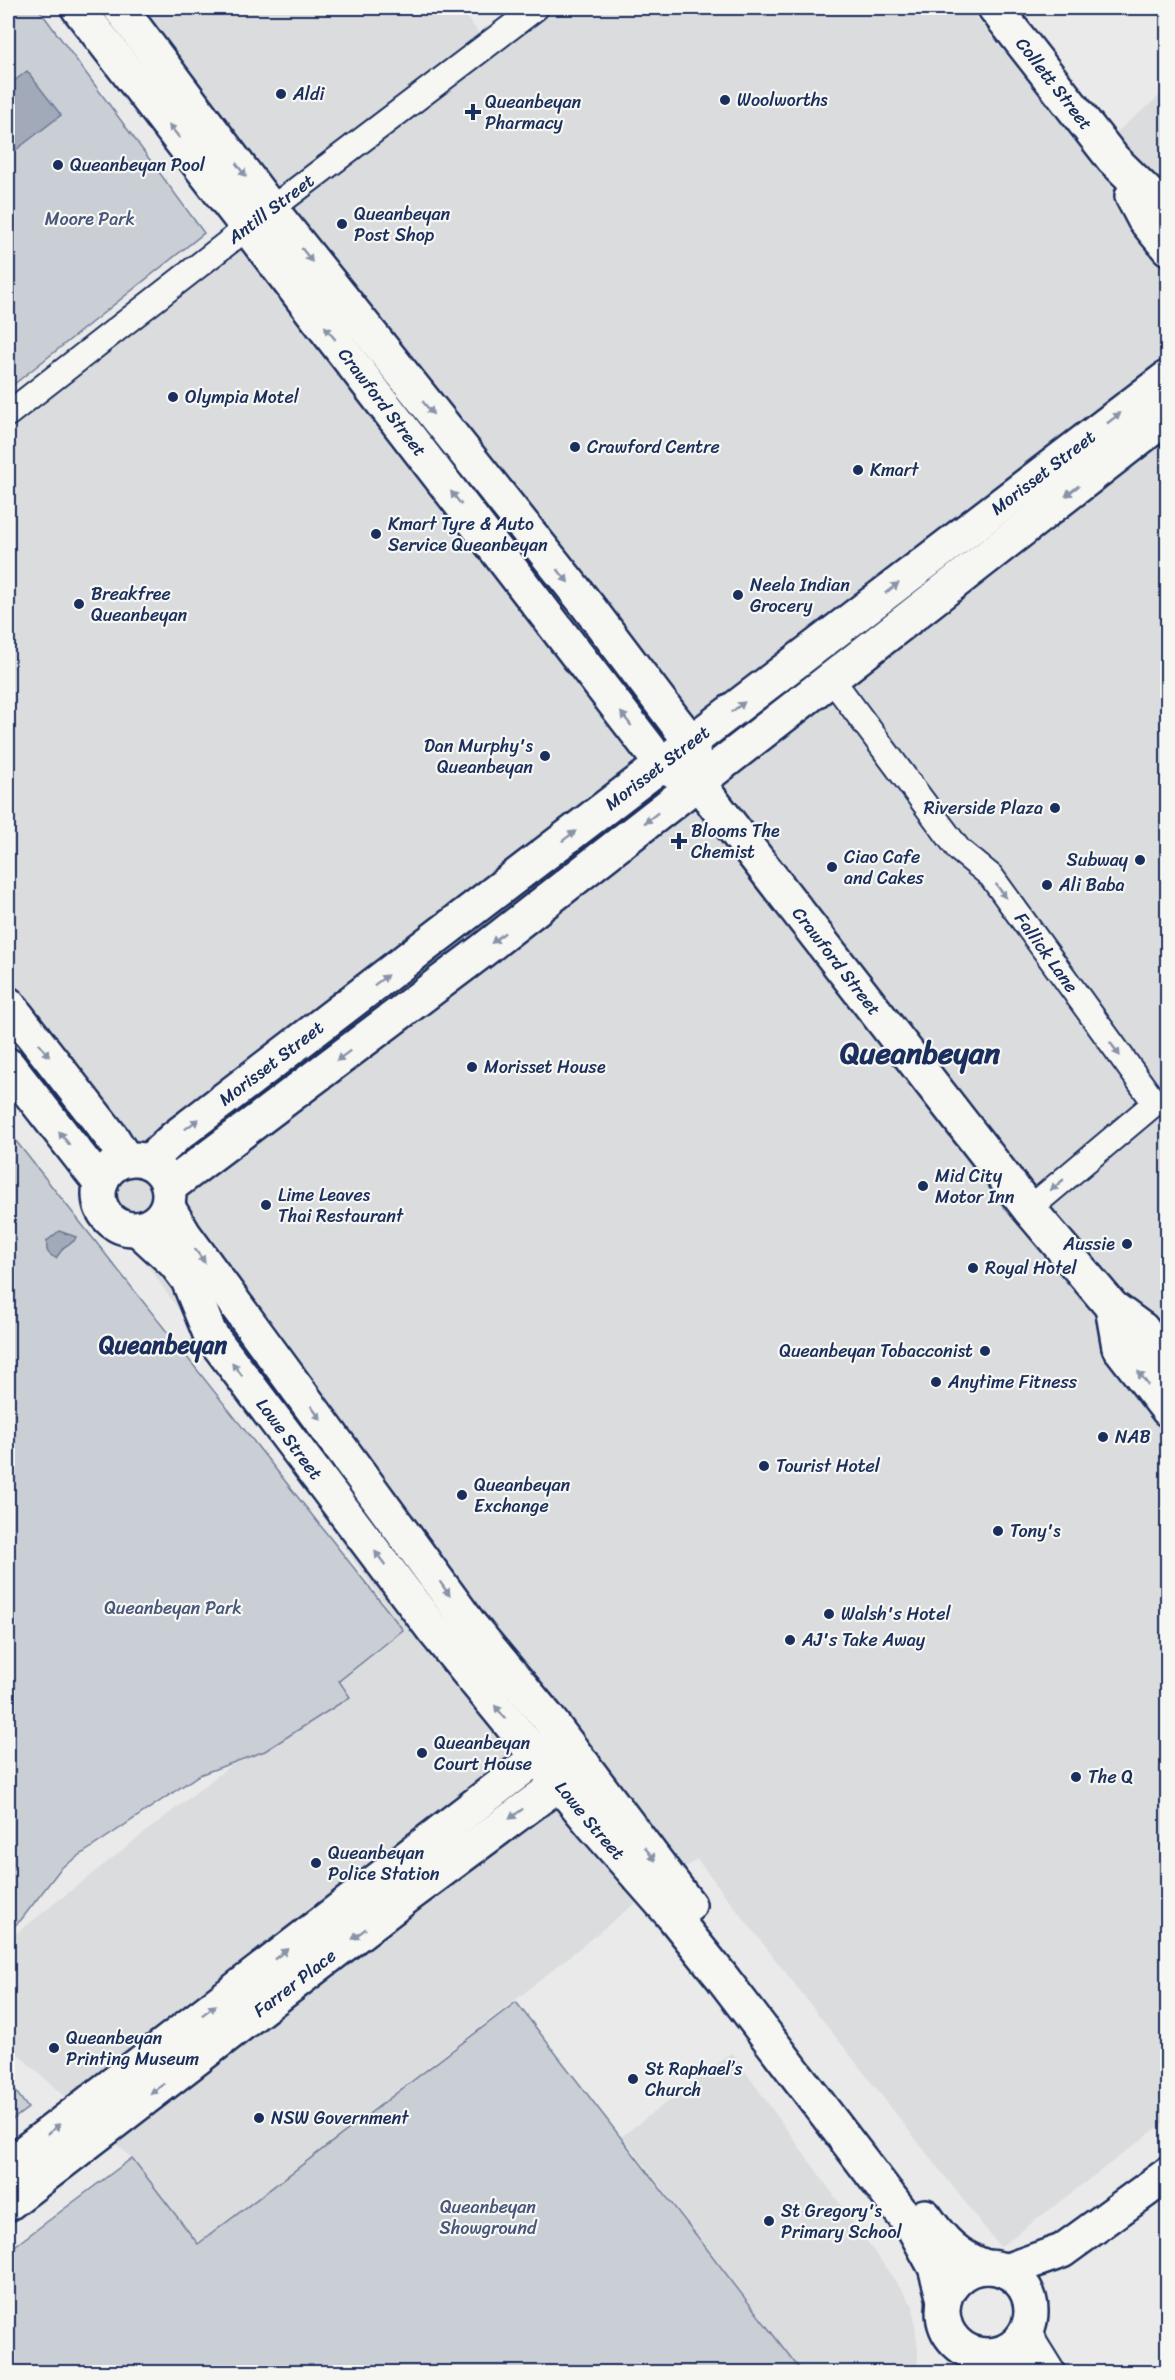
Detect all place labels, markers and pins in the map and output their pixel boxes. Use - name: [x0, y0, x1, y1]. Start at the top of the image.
- place label: Aldi: [292, 78, 325, 110]
- place label: Woolworths: [737, 84, 828, 116]
- place label: Queanbeyan Pharmacy: [485, 86, 581, 139]
- marker: Aldi: [274, 87, 288, 101]
- marker: Woolworths: [718, 93, 732, 107]
- marker: Queanbeyan Pharmacy: [466, 105, 480, 119]
- place label: Queanbeyan Pool: [70, 149, 206, 181]
- marker: Queanbeyan Pool: [51, 158, 65, 172]
- place label: Queanbeyan Post Shop: [354, 198, 450, 251]
- marker: Queanbeyan Post Shop: [335, 217, 349, 231]
- place label: Olympia Motel: [185, 381, 300, 413]
- marker: Olympia Motel: [166, 390, 180, 404]
- place label: Crawford Centre: [587, 431, 720, 463]
- marker: Crawford Centre: [568, 440, 582, 454]
- place label: Kmart: [870, 454, 919, 486]
- marker: Kmart: [851, 463, 865, 477]
- place label: Kmart Tyre & Auto Service Queanbeyan: [388, 508, 548, 561]
- marker: Kmart Tyre & Auto Service Queanbeyan: [369, 527, 383, 541]
- place label: Neela Indian Grocery: [750, 569, 850, 622]
- place label: Breakfree Queanbeyan: [91, 578, 187, 631]
- marker: Neela Indian Grocery: [731, 588, 745, 602]
- marker: Breakfree Queanbeyan: [72, 597, 86, 611]
- place label: Dan Murphy's Queanbeyan: [424, 730, 534, 783]
- marker: Dan Murphy's Queanbeyan: [538, 749, 552, 763]
- place label: Riverside Plaza: [924, 792, 1043, 824]
- marker: Riverside Plaza: [1048, 801, 1062, 815]
- place label: Blooms The Chemist: [691, 815, 780, 868]
- marker: Blooms The Chemist: [672, 834, 686, 848]
- place label: Ciao Cafe and Cakes: [844, 841, 924, 894]
- place label: Subway: [1066, 844, 1129, 876]
- marker: Subway: [1133, 853, 1147, 867]
- marker: Ciao Cafe and Cakes: [825, 860, 839, 874]
- place label: Ali Baba: [1058, 869, 1125, 901]
- marker: Ali Baba: [1040, 878, 1054, 892]
- place label: Morisset House: [484, 1051, 606, 1083]
- marker: Morisset House: [465, 1060, 479, 1074]
- place label: Mid City Motor Inn: [935, 1160, 1015, 1213]
- place label: Lime Leaves Thai Restaurant: [278, 1179, 404, 1232]
- marker: Mid City Motor Inn: [916, 1179, 930, 1193]
- marker: Lime Leaves Thai Restaurant: [259, 1198, 273, 1212]
- place label: Aussie: [1062, 1228, 1115, 1260]
- marker: Aussie: [1120, 1237, 1134, 1251]
- place label: Royal Hotel: [985, 1252, 1077, 1284]
- marker: Royal Hotel: [966, 1261, 980, 1275]
- place label: Queanbeyan Tobacconist: [779, 1335, 973, 1367]
- marker: Queanbeyan Tobacconist: [978, 1344, 992, 1358]
- place label: Anytime Fitness: [947, 1366, 1078, 1398]
- marker: Anytime Fitness: [929, 1375, 943, 1389]
- place label: NAB: [1115, 1421, 1151, 1453]
- marker: NAB: [1096, 1430, 1110, 1444]
- place label: Tourist Hotel: [776, 1450, 881, 1482]
- marker: Tourist Hotel: [757, 1459, 771, 1473]
- place label: Queanbeyan Exchange: [474, 1469, 570, 1522]
- marker: Queanbeyan Exchange: [455, 1488, 469, 1502]
- place label: Tony's: [1010, 1515, 1061, 1547]
- marker: Tony's: [991, 1524, 1005, 1538]
- place label: Walsh's Hotel: [841, 1598, 951, 1630]
- marker: Walsh's Hotel: [822, 1607, 836, 1621]
- place label: AJ's Take Away: [801, 1624, 926, 1656]
- marker: AJ's Take Away: [783, 1633, 797, 1647]
- place label: Queanbeyan Court House: [434, 1727, 532, 1780]
- marker: Queanbeyan Court House: [415, 1746, 429, 1760]
- place label: The Q: [1088, 1761, 1133, 1793]
- marker: The Q: [1069, 1770, 1083, 1784]
- place label: Queanbeyan Police Station: [328, 1837, 440, 1890]
- marker: Queanbeyan Police Station: [309, 1856, 323, 1870]
- place label: Queanbeyan Printing Museum: [66, 2022, 199, 2075]
- marker: Queanbeyan Printing Museum: [47, 2041, 61, 2055]
- place label: St Raphael’s Church: [645, 2053, 743, 2106]
- marker: St Raphael’s Church: [626, 2072, 640, 2086]
- place label: NSW Government: [271, 2102, 409, 2134]
- marker: NSW Government: [252, 2111, 266, 2125]
- place label: St Gregory's Primary School: [781, 2195, 903, 2248]
- marker: St Gregory's Primary School: [762, 2214, 776, 2228]

